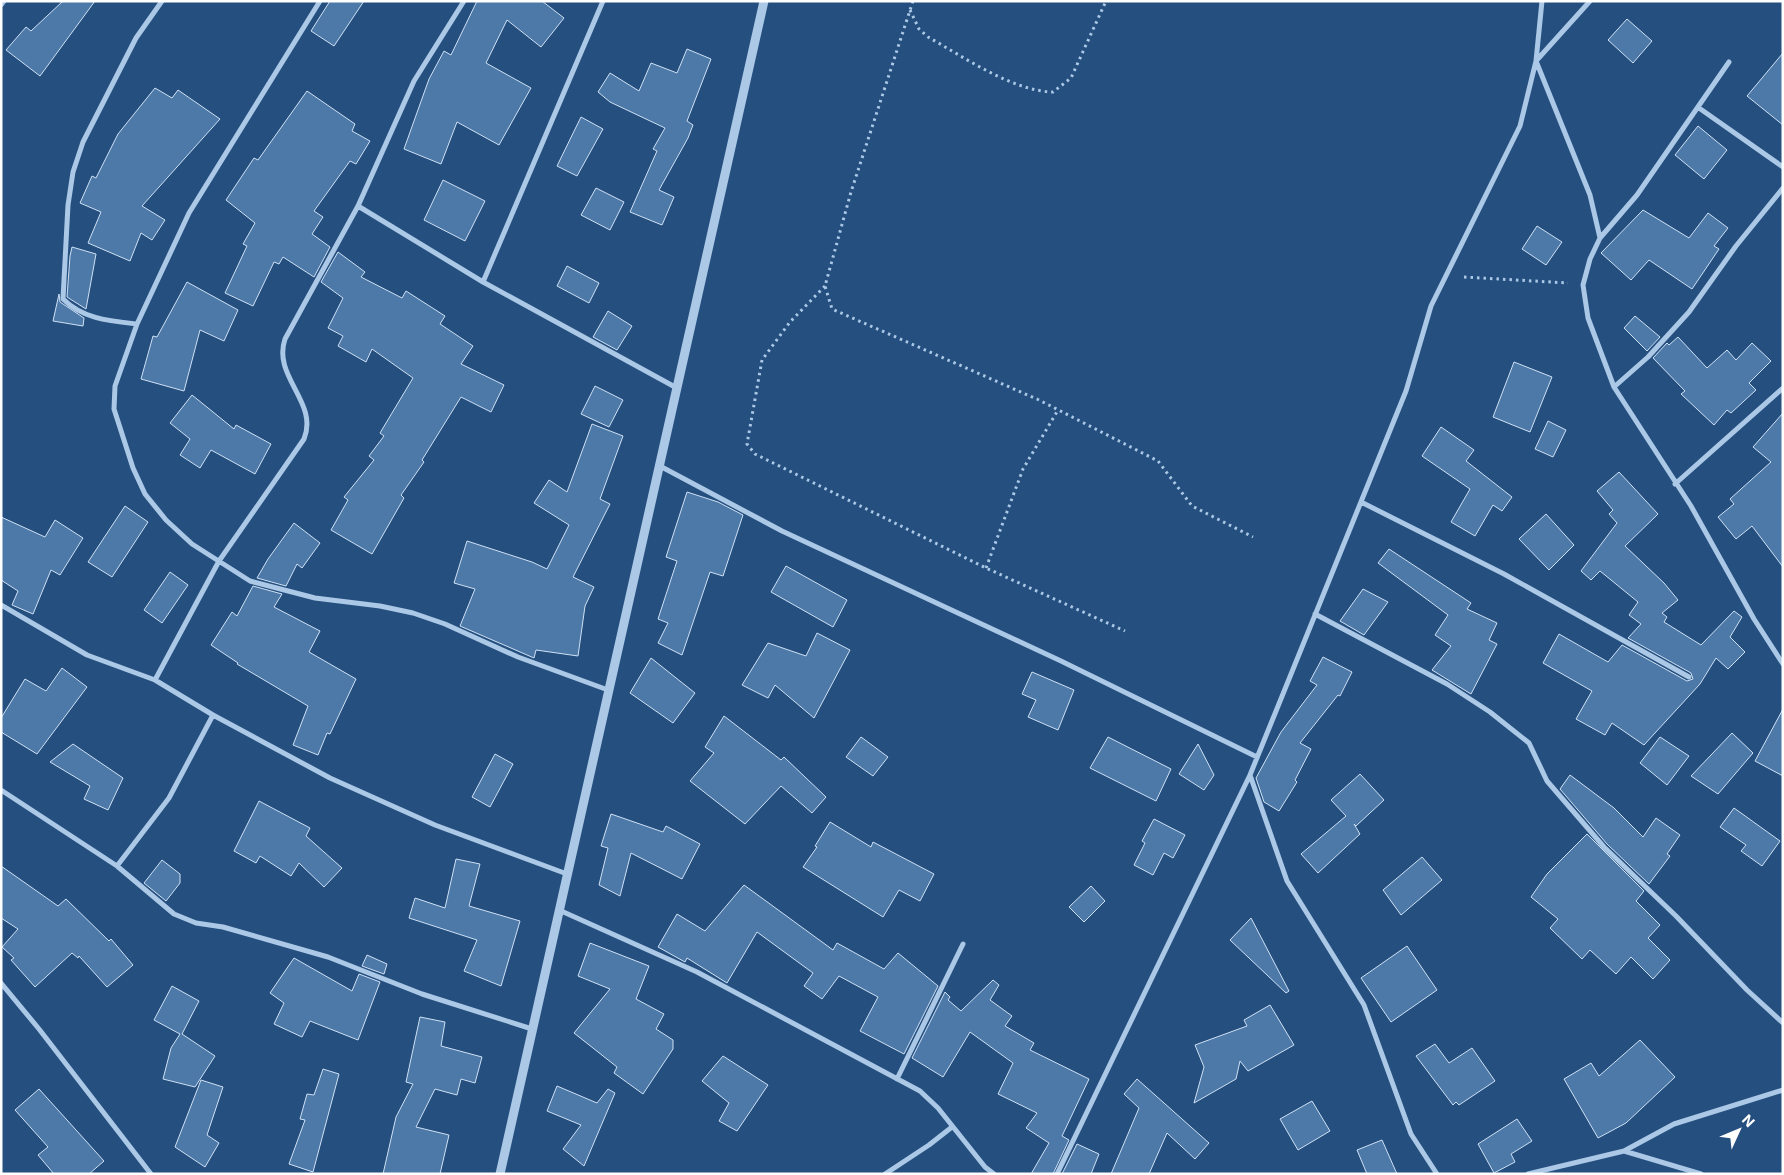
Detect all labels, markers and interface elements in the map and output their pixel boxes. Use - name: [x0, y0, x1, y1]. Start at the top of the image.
- north arrow: [1714, 1105, 1764, 1155]
- text: N: [1739, 1111, 1759, 1130]

